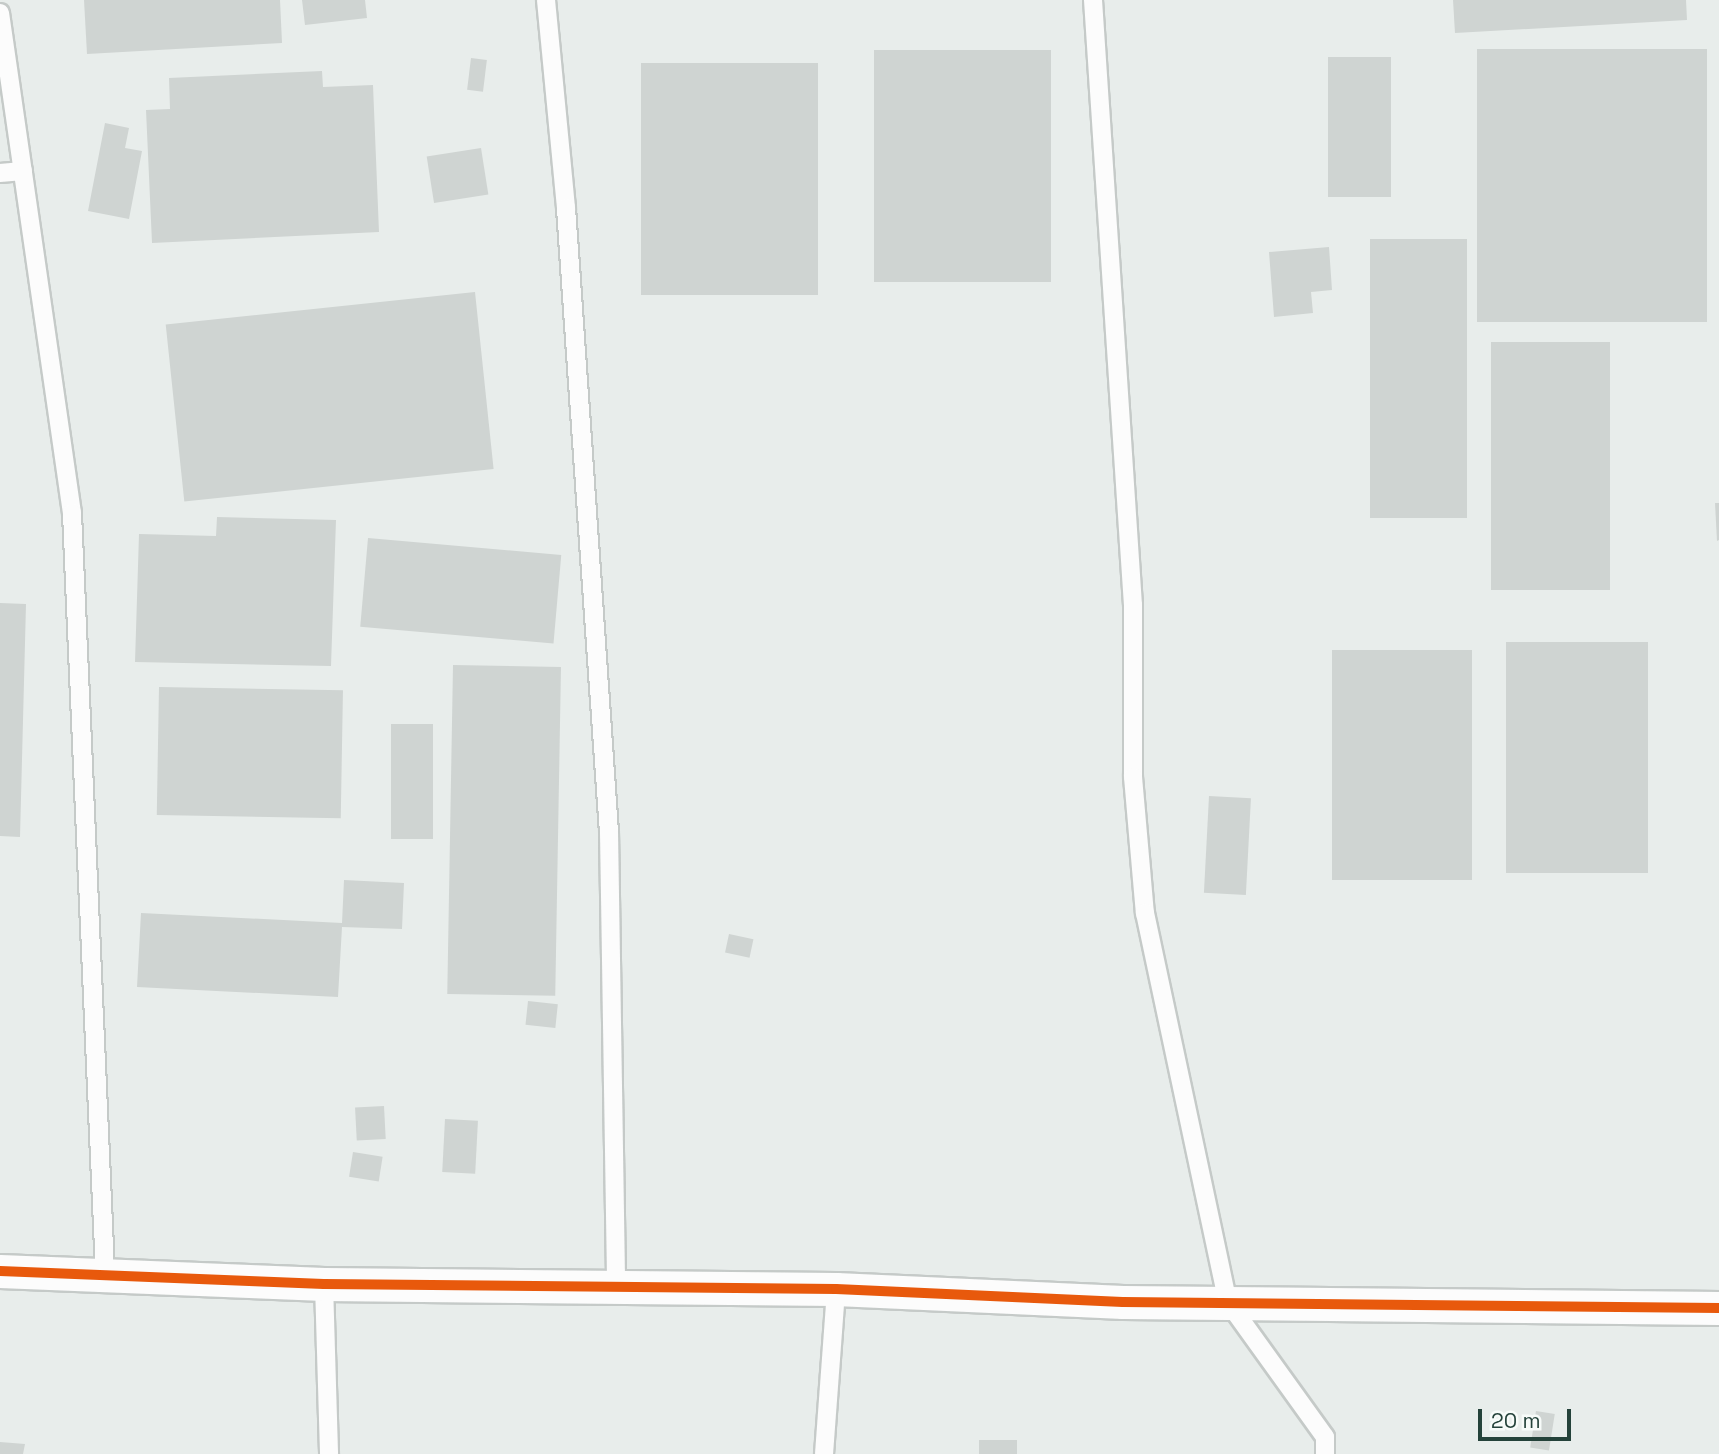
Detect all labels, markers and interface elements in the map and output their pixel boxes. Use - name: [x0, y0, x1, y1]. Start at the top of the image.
- scale bar: [1481, 1394, 1574, 1438]
- text: 20 m: [1491, 1407, 1541, 1434]

